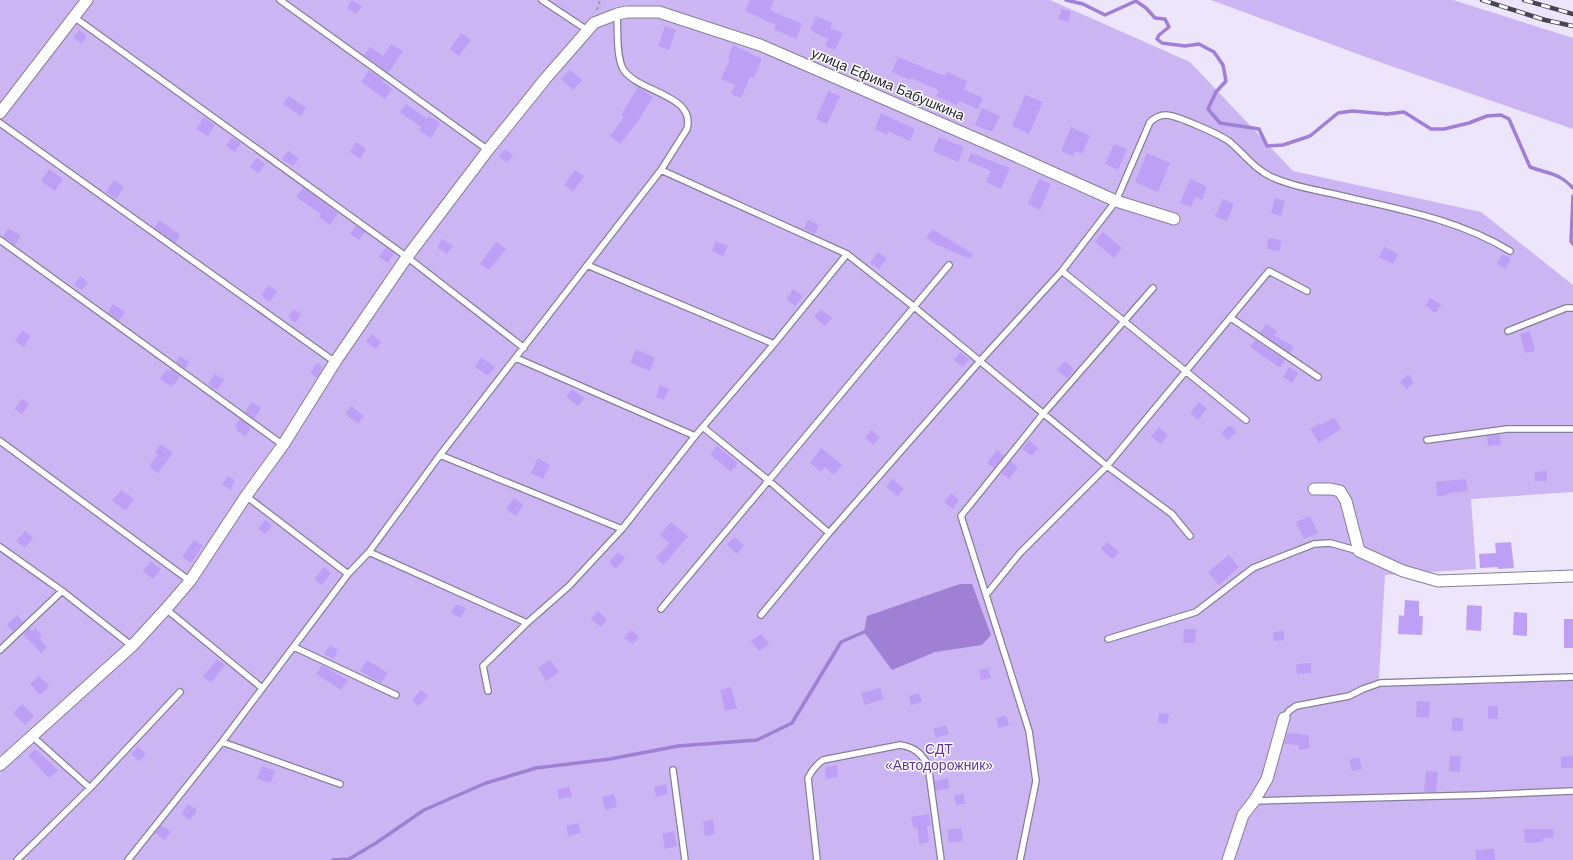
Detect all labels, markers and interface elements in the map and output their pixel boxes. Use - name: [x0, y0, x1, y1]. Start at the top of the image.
- street label: улица Ефима Бабушкина: [809, 44, 967, 124]
- park label: СДТ «Автодорожник»: [885, 741, 993, 773]

